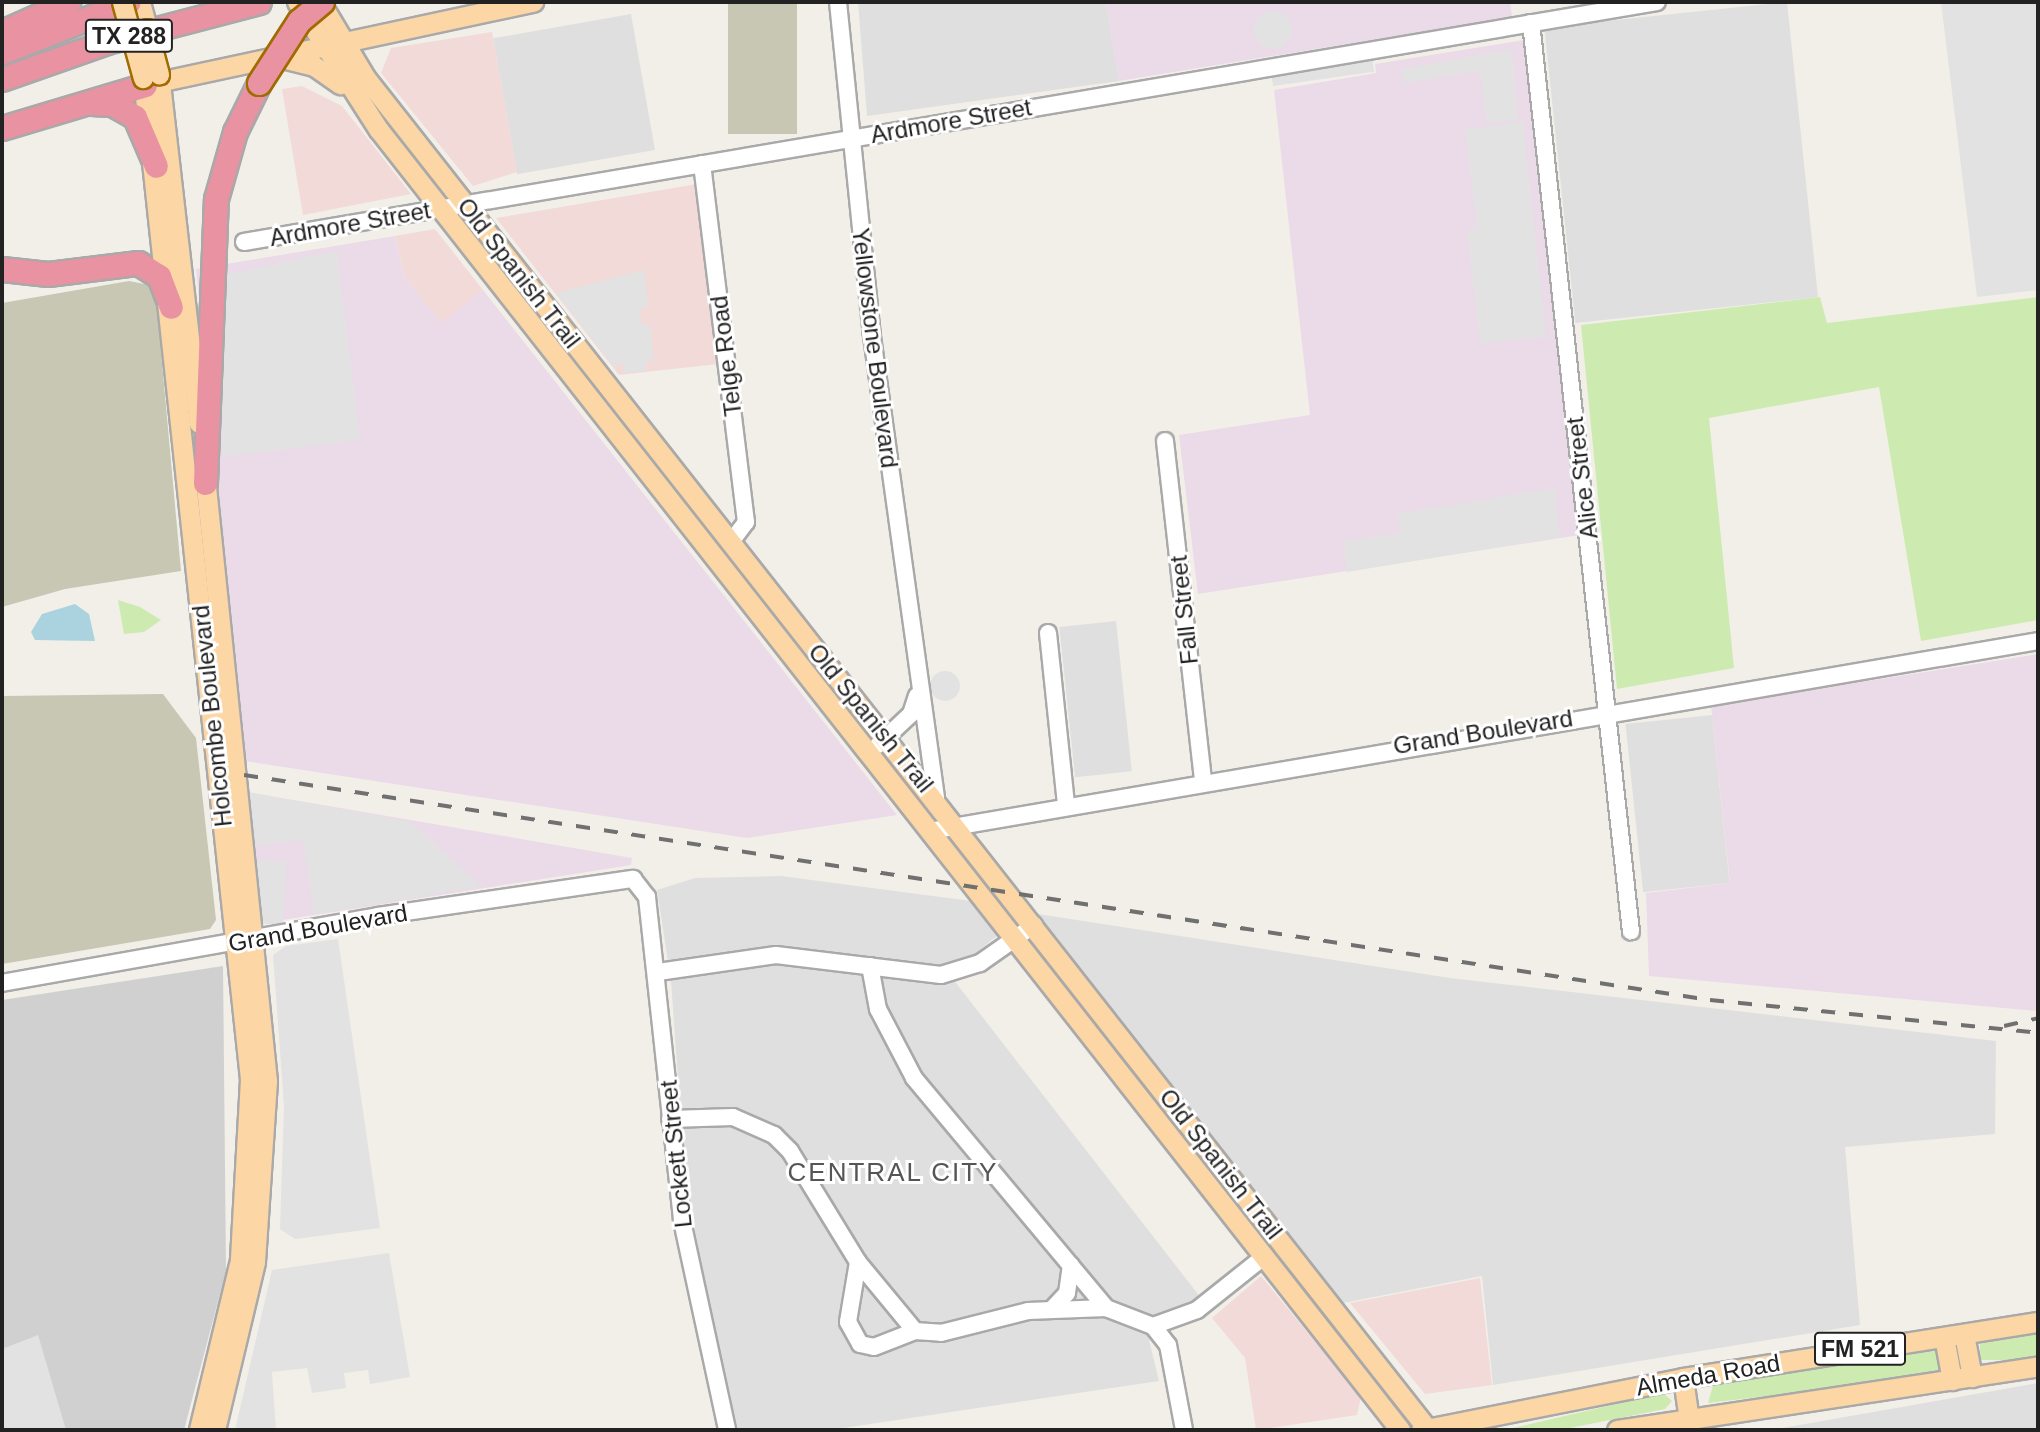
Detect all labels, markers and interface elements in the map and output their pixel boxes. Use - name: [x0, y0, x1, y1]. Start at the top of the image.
- road number: TX 288: [83, 17, 174, 56]
- street label: Ardmore Street: [868, 93, 1034, 149]
- street label: Old Spanish Trail: [451, 192, 587, 354]
- street label: Ardmore Street: [267, 196, 433, 252]
- street label: Yellowstone Boulevard: [846, 226, 904, 470]
- street label: Telge Road: [704, 294, 748, 418]
- street label: Alice Street: [1560, 415, 1604, 541]
- street label: Fall Street: [1164, 554, 1204, 666]
- street label: Holcombe Boulevard: [186, 604, 238, 828]
- street label: Old Spanish Trail: [802, 638, 940, 798]
- street label: Grand Boulevard: [1391, 704, 1575, 760]
- street label: Grand Boulevard: [226, 898, 410, 958]
- street label: Lockett Street: [654, 1079, 698, 1229]
- street label: Old Spanish Trail: [1153, 1083, 1289, 1245]
- district label: CENTRAL CITY: [789, 1157, 997, 1189]
- road number: FM 521: [1813, 1330, 1907, 1368]
- street label: Almeda Road: [1634, 1348, 1782, 1402]

